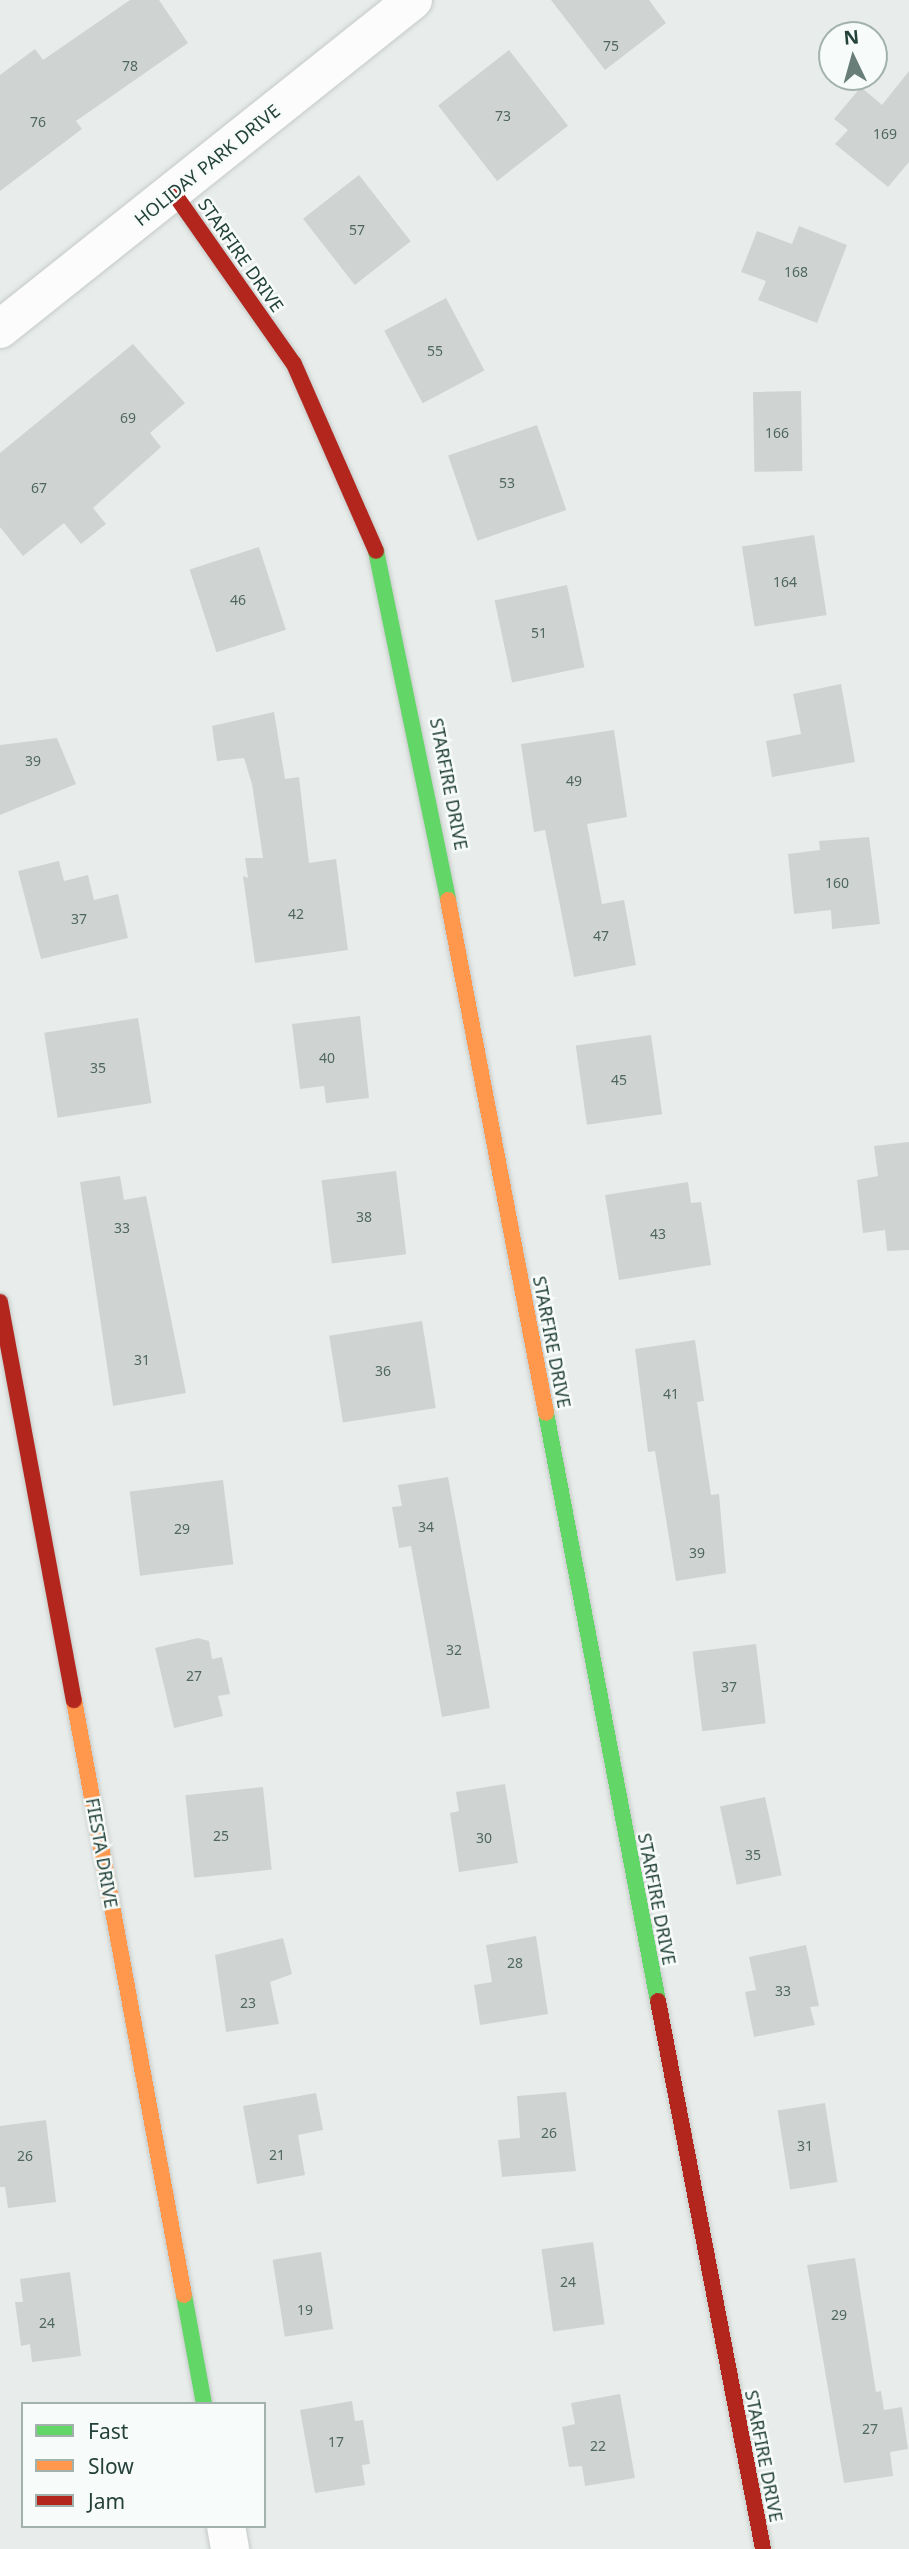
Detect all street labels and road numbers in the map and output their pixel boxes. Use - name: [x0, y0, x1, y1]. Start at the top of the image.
- street label: HOLIDAY PARK DRIVE: [130, 100, 284, 230]
- street label: STARFIRE DRIVE: [194, 194, 288, 316]
- street label: STARFIRE DRIVE: [426, 716, 472, 852]
- street label: STARFIRE DRIVE: [529, 1274, 575, 1410]
- street label: FIESTA DRIVE: [82, 1796, 122, 1910]
- street label: STARFIRE DRIVE: [634, 1831, 680, 1967]
- street label: STARFIRE DRIVE: [741, 2388, 787, 2524]

